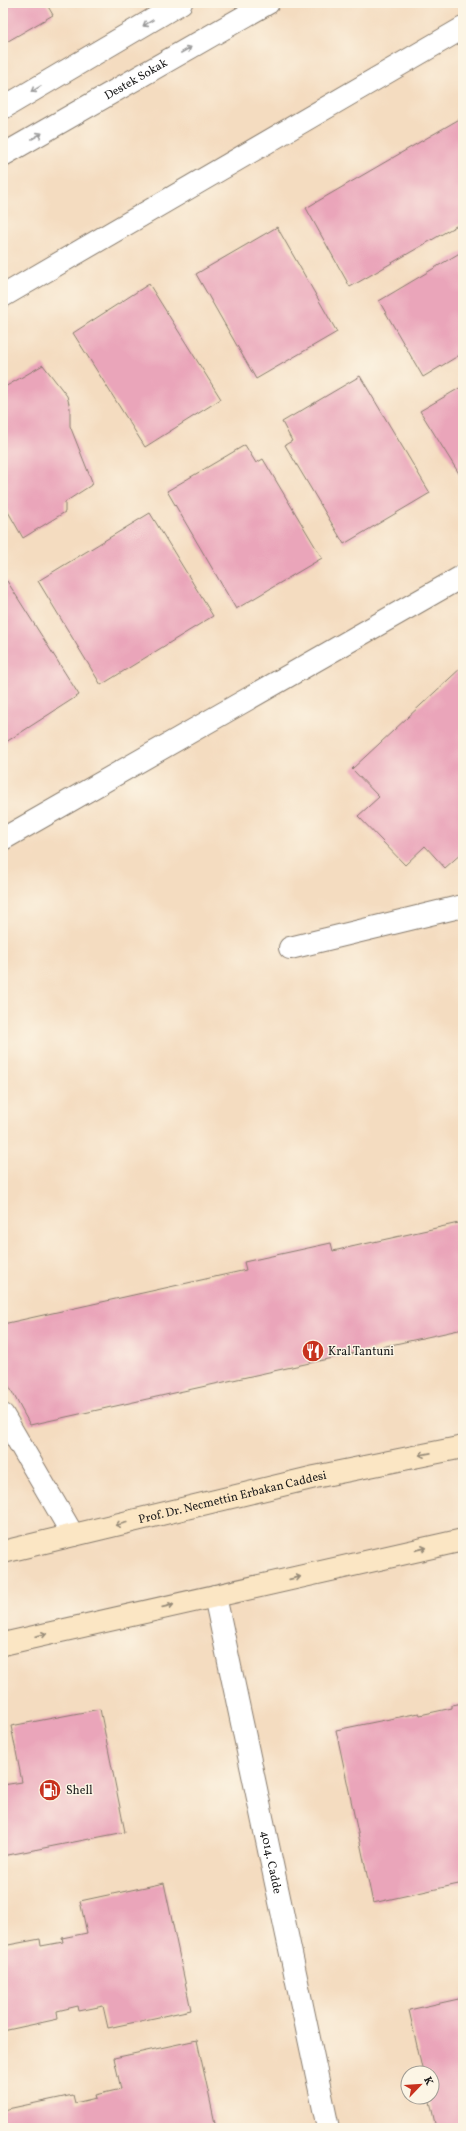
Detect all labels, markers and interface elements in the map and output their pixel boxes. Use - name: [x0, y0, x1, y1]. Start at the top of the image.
- one-way arrow: [142, 19, 154, 27]
- one-way arrow: [180, 46, 192, 54]
- street label: Destek Sokak: [102, 55, 171, 104]
- one-way arrow: [31, 85, 42, 93]
- one-way arrow: [31, 132, 43, 140]
- restaurant icon: Kral Tantuni: [300, 1338, 326, 1364]
- place label: Kral Tantuni: [328, 1344, 394, 1360]
- one-way arrow: [419, 1451, 432, 1459]
- street label: Prof. Dr. Necmettin Erbakan Caddesi: [137, 1468, 329, 1528]
- one-way arrow: [114, 1521, 127, 1528]
- one-way arrow: [415, 1544, 428, 1552]
- one-way arrow: [288, 1573, 301, 1581]
- one-way arrow: [161, 1602, 174, 1610]
- one-way arrow: [34, 1631, 47, 1639]
- fuel station icon: Shell: [37, 1777, 63, 1803]
- place label: Shell: [66, 1783, 93, 1799]
- street label: 4014. Cadde: [256, 1829, 285, 1896]
- north arrow: [400, 2065, 440, 2105]
- text: K: [419, 2075, 436, 2088]

